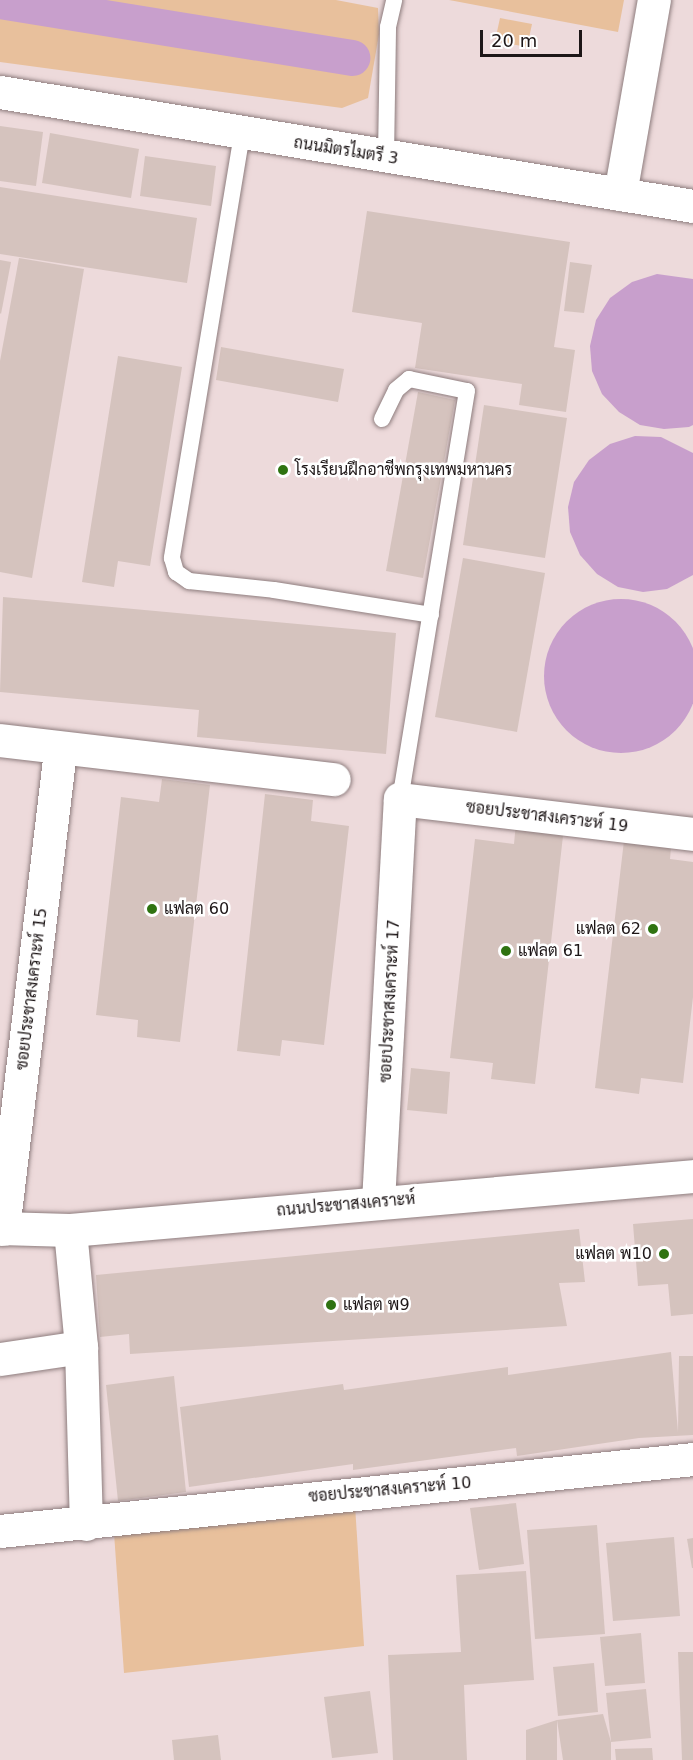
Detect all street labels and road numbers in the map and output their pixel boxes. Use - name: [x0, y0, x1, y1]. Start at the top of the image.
- street label: ถนนมิตรไมตรี 3: [292, 133, 400, 169]
- street label: ซอยประชาสงเคราะห์ 19: [465, 798, 629, 836]
- street label: ซอยประชาสงเคราะห์ 15: [13, 907, 51, 1071]
- street label: ซอยประชาสงเคราะห์ 17: [376, 919, 404, 1083]
- street label: ถนนประชาสงเคราะห์: [276, 1189, 416, 1221]
- street label: ซอยประชาสงเคราะห์ 10: [308, 1473, 472, 1507]

